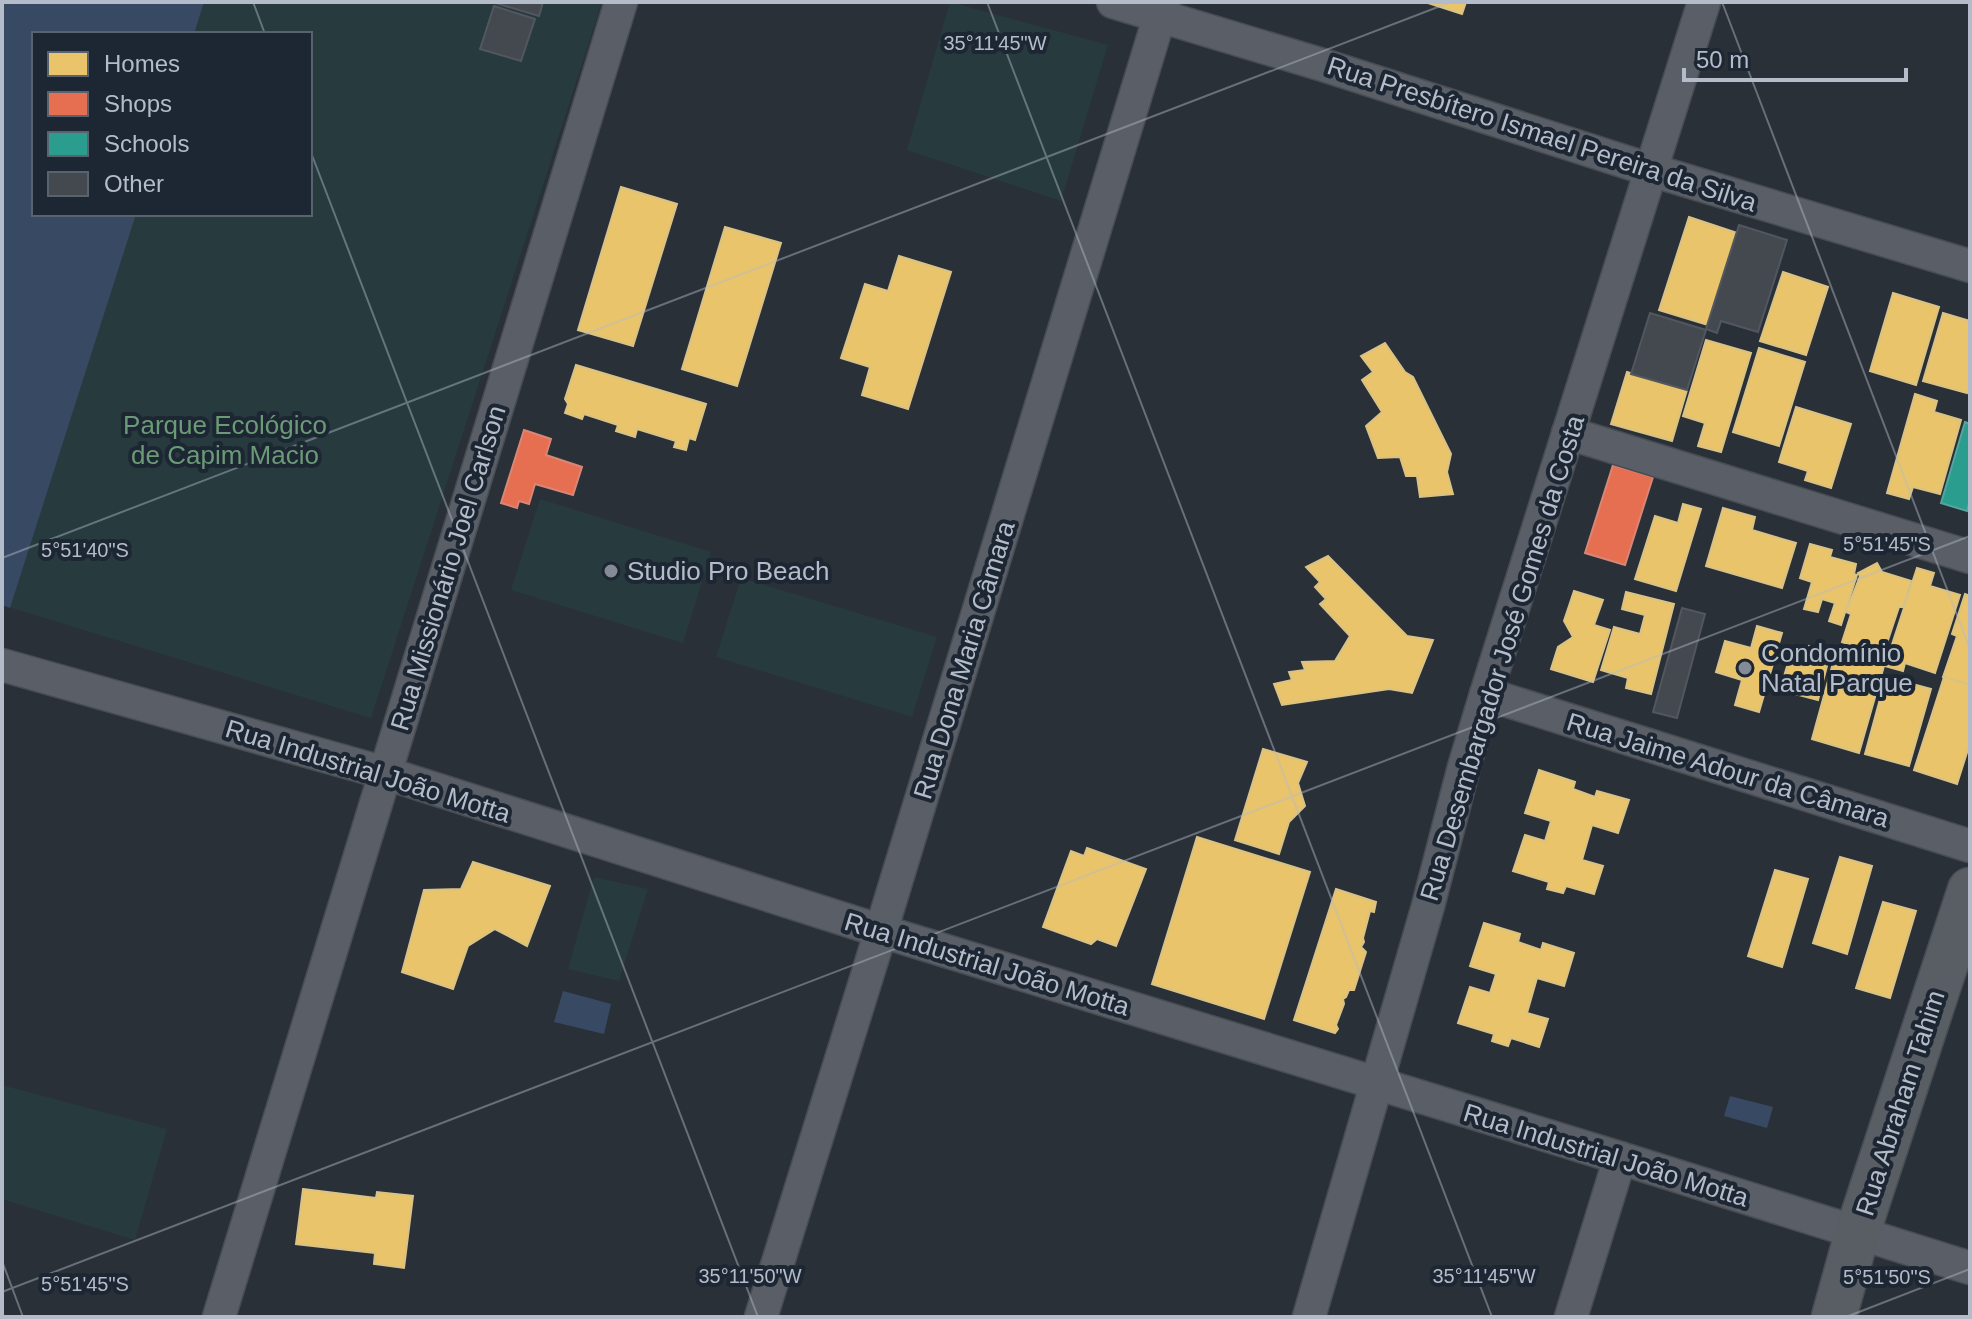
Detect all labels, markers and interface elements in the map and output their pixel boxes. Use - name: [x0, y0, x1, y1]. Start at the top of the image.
- legend: [32, 32, 312, 216]
- text: 35°11'45"W: [943, 32, 1047, 54]
- scale bar: [1684, 32, 1906, 82]
- text: 50 m: [1696, 46, 1749, 73]
- text: Homes: [104, 50, 180, 77]
- street label: Rua Presbítero Ismael Pereira da Silva: [1324, 50, 1761, 218]
- text: Shops: [104, 90, 172, 117]
- text: Schools: [104, 130, 189, 157]
- text: Other: [104, 170, 164, 197]
- street label: Rua Missionário Joel Carlson: [384, 402, 512, 734]
- park label: Parque Ecológico de Capim Macio: [123, 410, 327, 470]
- street label: Rua Desembargador José Gomes da Costa: [1414, 411, 1590, 904]
- street label: Rua Dona Maria Câmara: [907, 517, 1021, 803]
- text: 5°51'45"S: [1843, 533, 1931, 555]
- text: 5°51'40"S: [41, 539, 129, 561]
- place label: Studio Pro Beach: [627, 556, 829, 586]
- marker: Studio Pro Beach: [602, 562, 620, 580]
- place label: Condomínio Natal Parque: [1761, 638, 1913, 698]
- marker: Condomínio Natal Parque: [1736, 659, 1754, 677]
- street label: Rua Jaime Adour da Câmara: [1563, 707, 1893, 834]
- street label: Rua Industrial João Motta: [222, 713, 515, 829]
- street label: Rua Industrial João Motta: [841, 906, 1134, 1022]
- street label: Rua Abraham Tahim: [1849, 987, 1951, 1219]
- street label: Rua Industrial João Motta: [1460, 1097, 1753, 1213]
- text: 35°11'50"W: [698, 1265, 802, 1287]
- text: 35°11'45"W: [1432, 1265, 1536, 1287]
- text: 5°51'50"S: [1843, 1266, 1931, 1288]
- text: 5°51'45"S: [41, 1273, 129, 1295]

